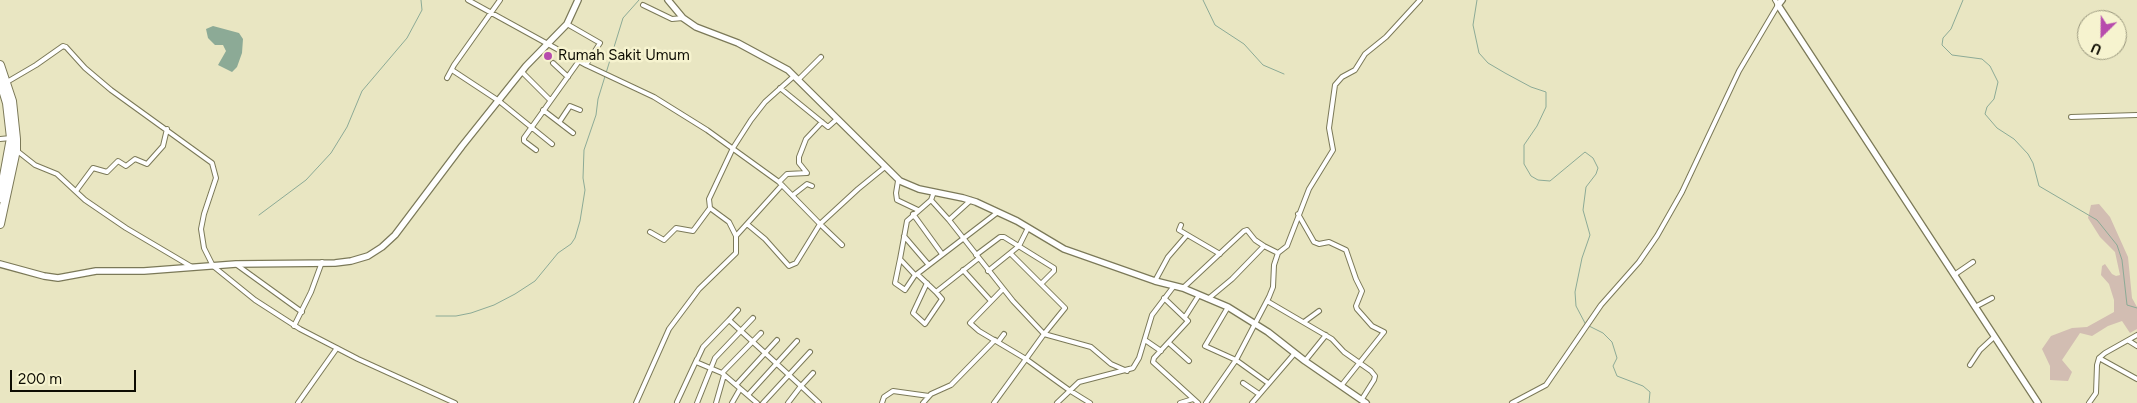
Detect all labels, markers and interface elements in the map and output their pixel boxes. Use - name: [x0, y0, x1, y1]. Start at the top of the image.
- north arrow: [2077, 10, 2127, 60]
- text: U: [2088, 39, 2104, 58]
- place label: Rumah Sakit Umum: [558, 47, 690, 65]
- marker: Rumah Sakit Umum: [542, 50, 554, 62]
- scale bar: [12, 360, 139, 392]
- text: 200 m: [18, 370, 62, 388]

